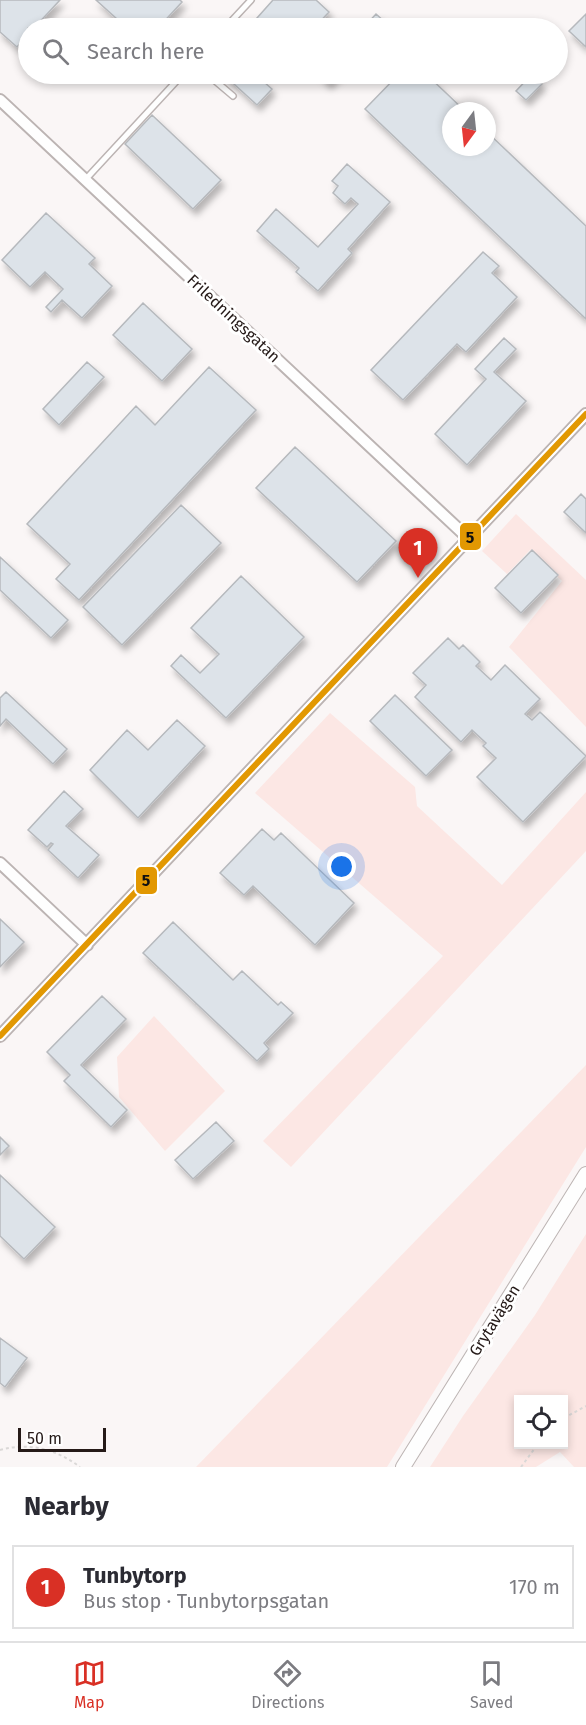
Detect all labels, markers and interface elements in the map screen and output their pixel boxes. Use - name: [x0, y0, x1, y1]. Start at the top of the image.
- search box: [18, 18, 568, 84]
- icon: search: [39, 35, 72, 68]
- text: Search here: [87, 38, 205, 65]
- north arrow: [442, 102, 496, 156]
- street label: Friledningsgatan: [183, 270, 284, 366]
- line badge: 5: [459, 522, 482, 551]
- pin: 1: [398, 528, 438, 578]
- text: 5: [466, 528, 475, 547]
- your location: [327, 852, 356, 881]
- line badge: 5: [135, 866, 158, 895]
- text: 5: [142, 871, 151, 890]
- street label: Grytavägen: [465, 1281, 524, 1359]
- map controls: [514, 1395, 568, 1449]
- button: locate: [514, 1395, 568, 1449]
- scale bar: [18, 1425, 106, 1452]
- text: 50 m: [27, 1429, 62, 1448]
- text: Nearby: [24, 1491, 109, 1522]
- text: Tunbytorp: [83, 1562, 187, 1589]
- text: 1: [41, 1575, 50, 1599]
- text: 170 m: [509, 1575, 560, 1599]
- text: Bus stop · Tunbytorpsgatan: [83, 1589, 329, 1613]
- tab: Map: [73, 1657, 106, 1712]
- tab: Directions: [251, 1657, 325, 1712]
- tab: Saved: [470, 1657, 513, 1712]

